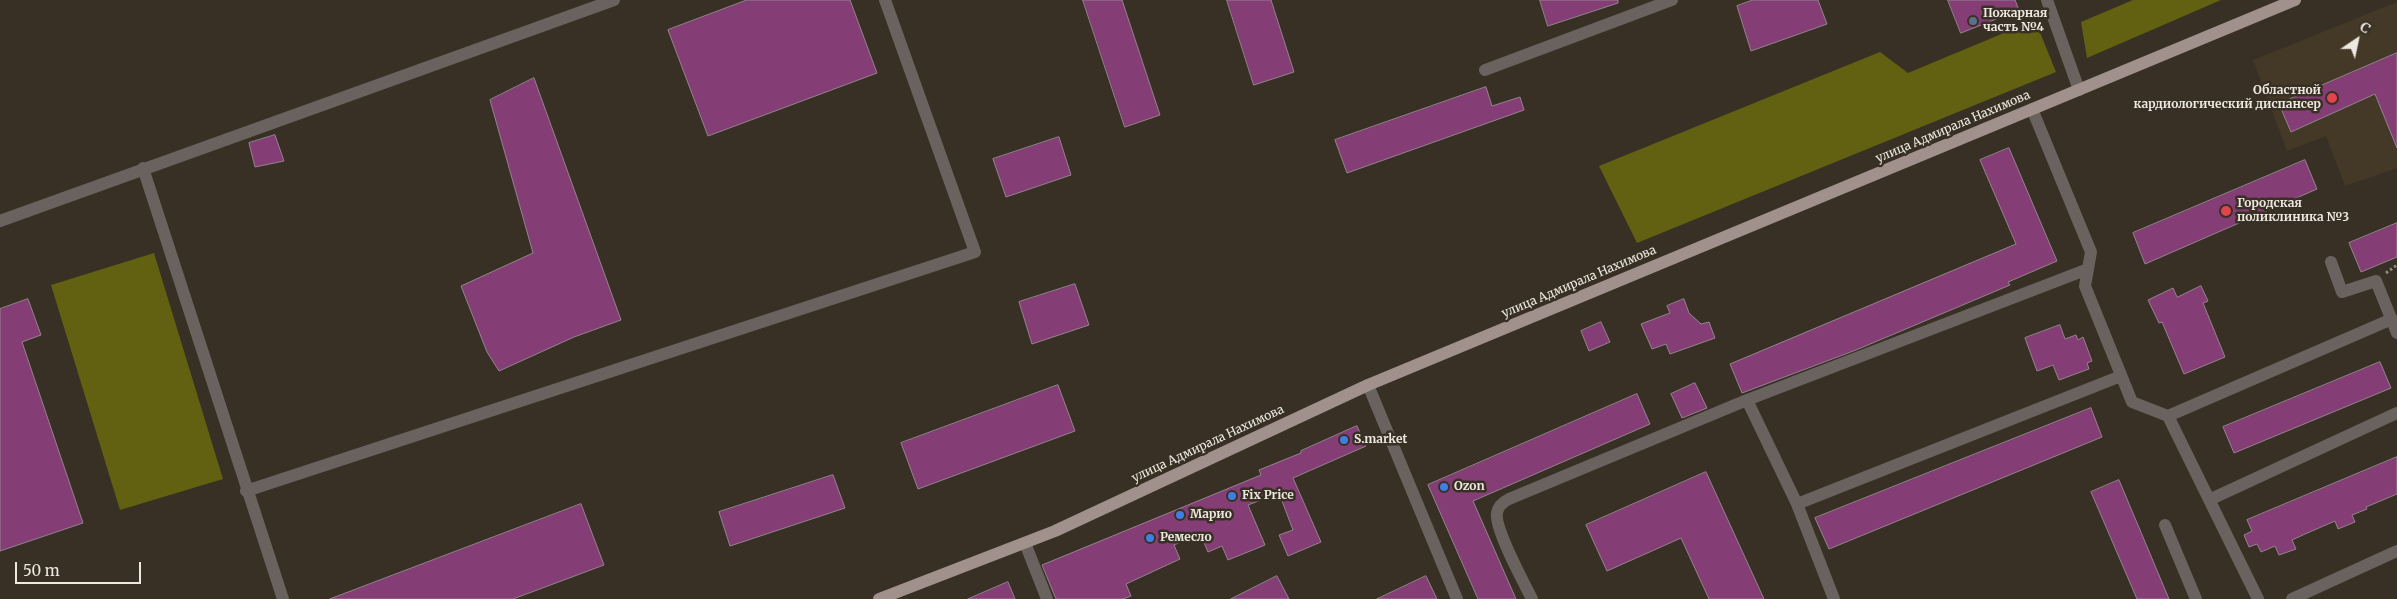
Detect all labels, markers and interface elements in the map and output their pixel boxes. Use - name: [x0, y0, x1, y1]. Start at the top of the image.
- place label: Пожарная часть №4: [1983, 7, 2048, 35]
- marker: Пожарная часть №4: [1967, 15, 1979, 27]
- north arrow: [2332, 15, 2382, 65]
- text: С: [2356, 17, 2374, 38]
- place label: Областной кардиологический диспансер: [2133, 84, 2321, 112]
- street label: улица Адмирала Нахимова: [1874, 88, 2032, 166]
- marker: Областной кардиологический диспансер: [2325, 91, 2339, 105]
- place label: Городская поликлиника №3: [2237, 197, 2349, 225]
- marker: Городская поликлиника №3: [2219, 204, 2233, 218]
- street label: улица Адмирала Нахимова: [1500, 243, 1658, 321]
- street label: улица Адмирала Нахимова: [1130, 402, 1286, 486]
- place label: S.market: [1354, 433, 1407, 447]
- marker: S.market: [1338, 434, 1350, 446]
- place label: Ozon: [1454, 480, 1485, 494]
- marker: Ozon: [1438, 481, 1450, 493]
- place label: Fix Price: [1242, 489, 1294, 503]
- marker: Fix Price: [1226, 490, 1238, 502]
- place label: Марио: [1190, 508, 1232, 522]
- marker: Марио: [1174, 509, 1186, 521]
- place label: Ремесло: [1160, 531, 1212, 545]
- marker: Ремесло: [1144, 532, 1156, 544]
- scale bar: [18, 552, 144, 584]
- text: 50 m: [23, 561, 60, 580]

